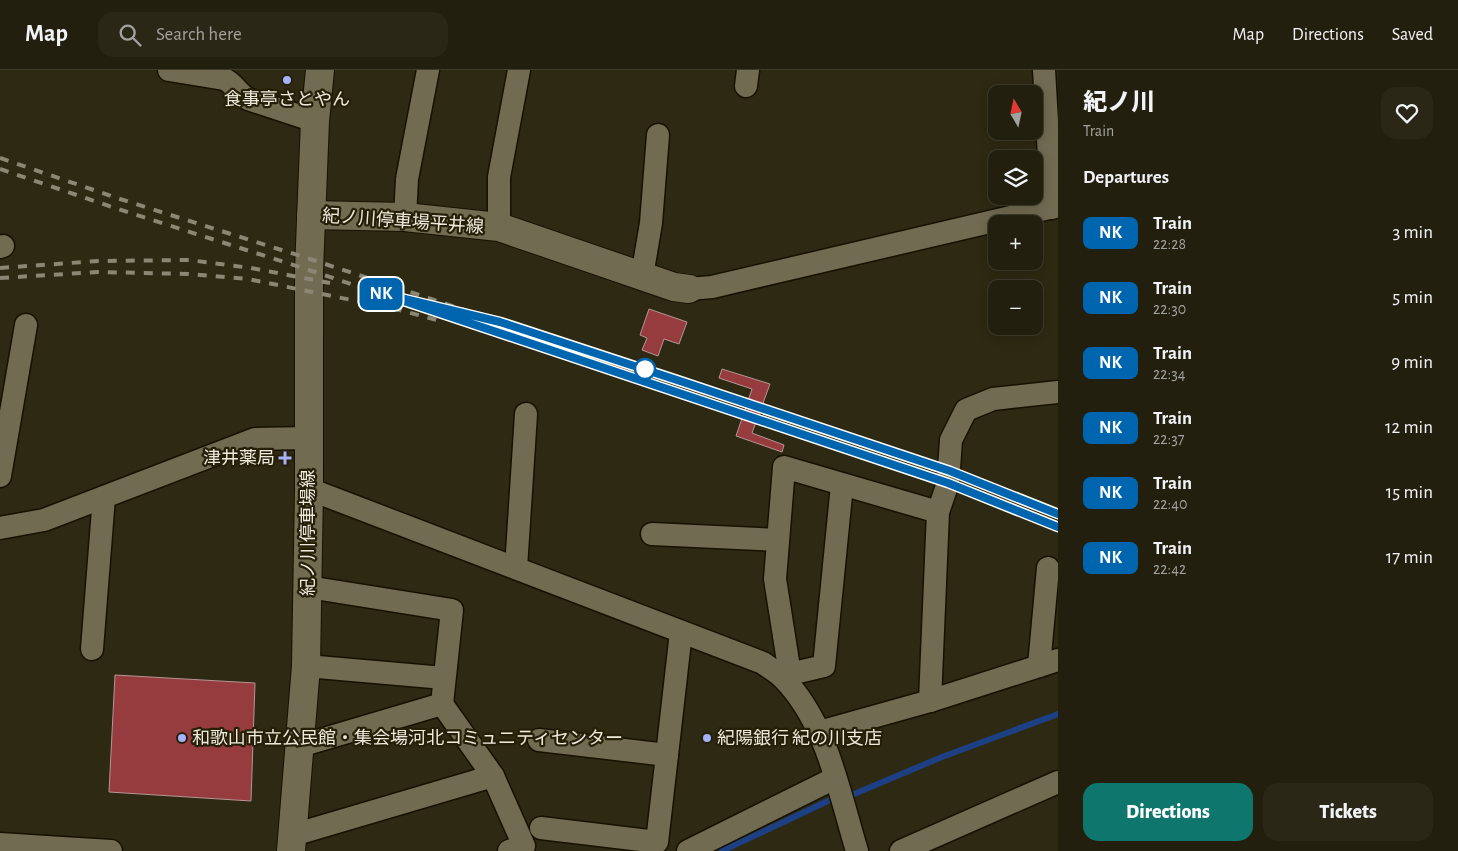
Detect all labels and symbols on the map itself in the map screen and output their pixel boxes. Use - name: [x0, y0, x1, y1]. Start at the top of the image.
- marker: 食事亭さとやん: [281, 74, 293, 86]
- north arrow: [988, 85, 1042, 140]
- place label: 食事亭さとやん: [224, 90, 350, 109]
- street label: 紀ノ川停車場平井線: [321, 205, 485, 237]
- line badge: NK: [358, 278, 404, 310]
- unlabelled marker: [634, 358, 656, 380]
- place label: 津井薬局: [203, 448, 275, 468]
- marker: 津井薬局: [279, 452, 291, 464]
- street label: 紀ノ川停車場線: [298, 470, 318, 596]
- place label: 和歌山市立公民館・集会場河北コミュニティセンター: [192, 728, 623, 748]
- place label: 紀陽銀行 紀の川支店: [717, 728, 882, 748]
- marker: 和歌山市立公民館・集会場河北コミュニティセンター: [176, 732, 188, 744]
- marker: 紀陽銀行 紀の川支店: [701, 732, 713, 744]

